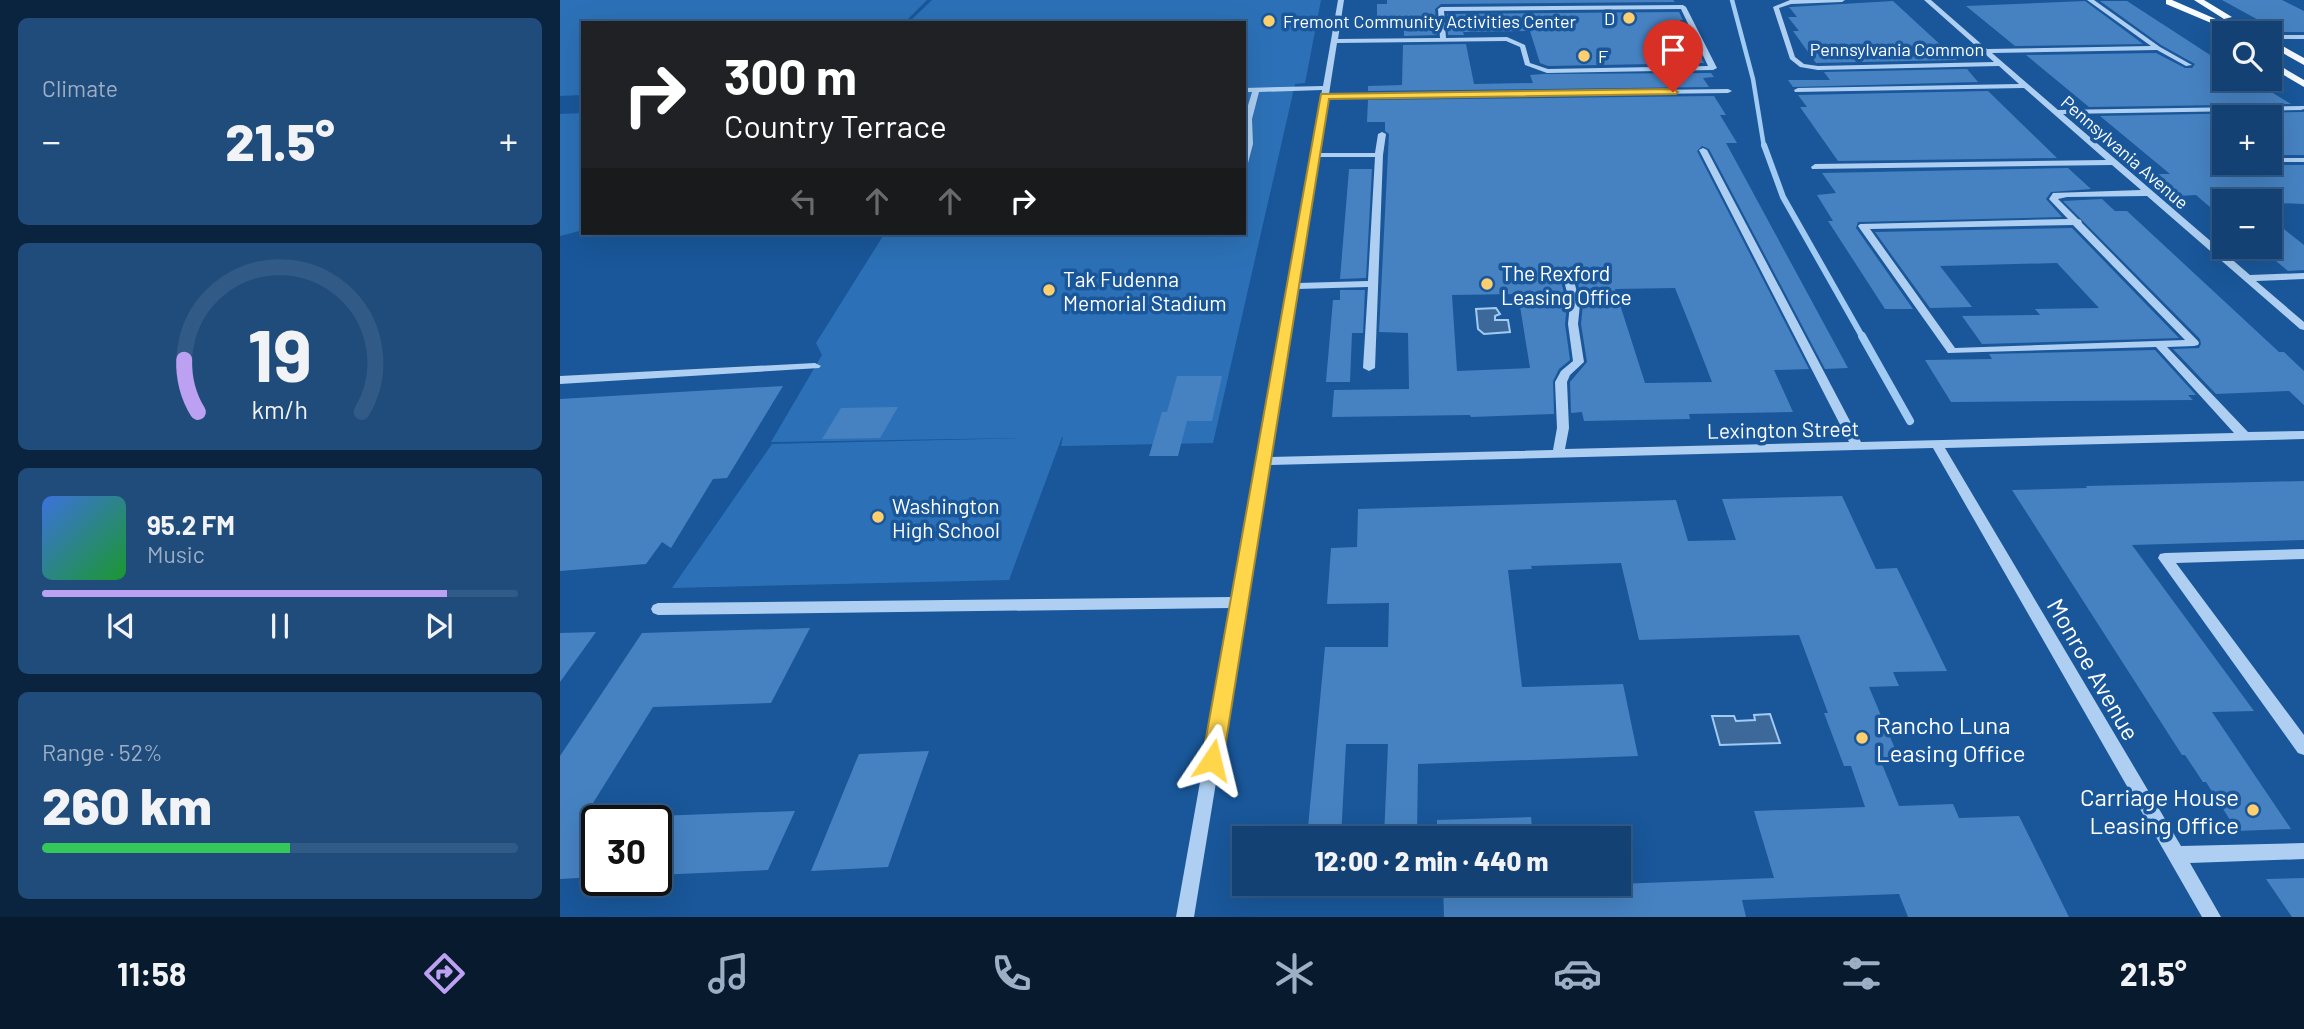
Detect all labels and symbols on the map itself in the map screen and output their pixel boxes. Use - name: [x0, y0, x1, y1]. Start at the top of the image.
- place label: D: [1604, 7, 1615, 29]
- place label: Fremont Community Activities Center: [1283, 10, 1577, 32]
- marker: D: [1621, 10, 1637, 26]
- marker: Fremont Community Activities Center: [1261, 13, 1277, 29]
- pin: [1643, 20, 1703, 92]
- street label: Pennsylvania Common: [1810, 38, 1984, 60]
- place label: F: [1598, 45, 1608, 67]
- marker: F: [1576, 48, 1592, 64]
- street label: Pennsylvania Avenue: [2057, 91, 2193, 213]
- place label: The Rexford Leasing Office: [1501, 260, 1632, 309]
- place label: Tak Fudenna Memorial Stadium: [1063, 266, 1227, 315]
- marker: The Rexford Leasing Office: [1479, 276, 1495, 292]
- marker: Tak Fudenna Memorial Stadium: [1041, 282, 1057, 298]
- street label: Lexington Street: [1707, 415, 1859, 443]
- place label: Washington High School: [892, 493, 1000, 542]
- marker: Washington High School: [870, 509, 886, 525]
- street label: Monroe Avenue: [2042, 593, 2146, 745]
- place label: Rancho Luna Leasing Office: [1876, 710, 2025, 767]
- position arrow: [1175, 723, 1249, 797]
- marker: Rancho Luna Leasing Office: [1854, 730, 1870, 746]
- place label: Carriage House Leasing Office: [2080, 782, 2239, 839]
- marker: Carriage House Leasing Office: [2245, 802, 2261, 818]
- speed limit sign: 30: [581, 805, 672, 896]

